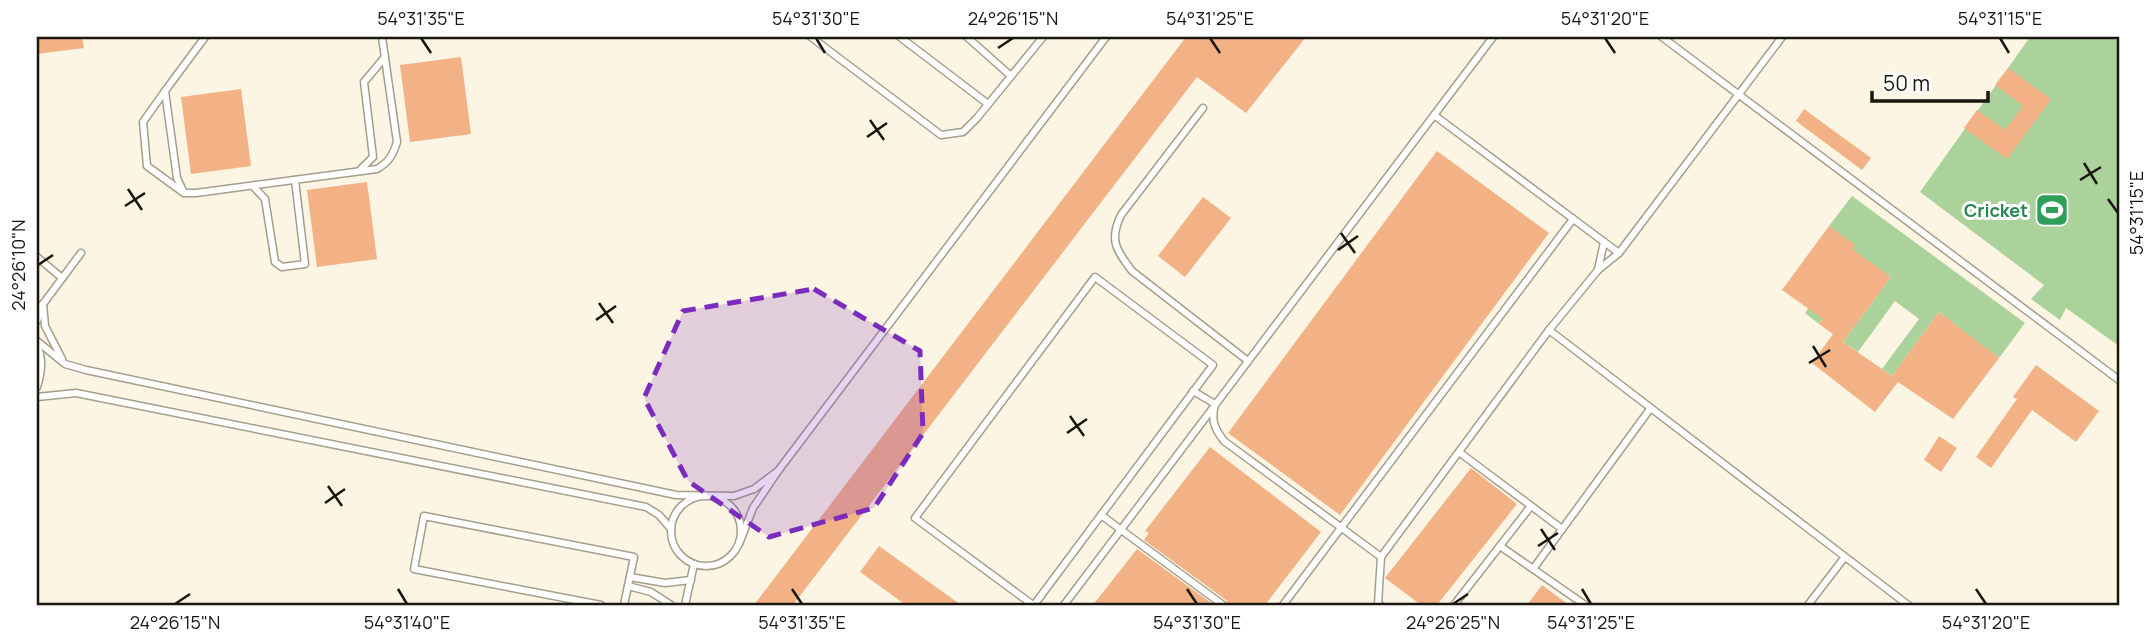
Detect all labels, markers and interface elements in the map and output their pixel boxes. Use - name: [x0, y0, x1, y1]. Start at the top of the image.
- text: 54°31'35"E: [377, 6, 465, 30]
- text: 54°31'30"E: [772, 6, 860, 30]
- text: 24°26'15"N: [968, 6, 1058, 30]
- text: 54°31'25"E: [1166, 6, 1254, 30]
- text: 54°31'20"E: [1561, 6, 1649, 30]
- text: 54°31'15"E: [1958, 6, 2042, 30]
- scale bar: [1872, 60, 1988, 104]
- text: 50 m: [1883, 69, 1930, 97]
- text: 54°31'15"E: [2124, 171, 2148, 255]
- sports icon: Cricket: [2033, 191, 2071, 229]
- place label: Cricket: [1964, 198, 2028, 222]
- text: 24°26'10"N: [6, 219, 30, 311]
- text: 24°26'15"N: [130, 610, 220, 634]
- text: 54°31'40"E: [364, 610, 450, 634]
- text: 54°31'35"E: [758, 610, 846, 634]
- text: 54°31'30"E: [1153, 610, 1241, 634]
- text: 24°26'25"N: [1406, 610, 1500, 634]
- text: 54°31'25"E: [1547, 610, 1635, 634]
- text: 54°31'20"E: [1942, 610, 2030, 634]

